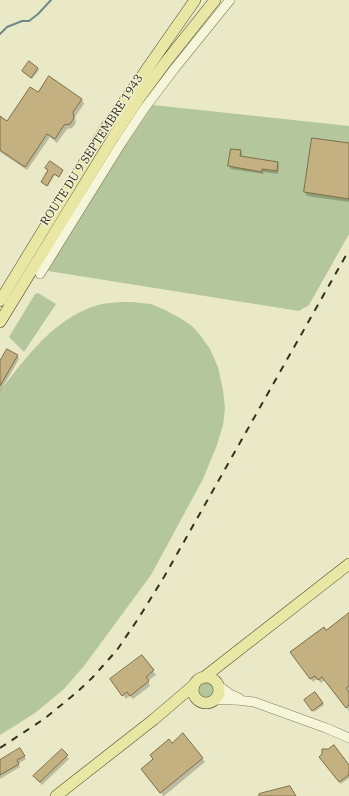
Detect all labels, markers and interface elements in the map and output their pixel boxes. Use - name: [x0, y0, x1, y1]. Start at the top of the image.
- street label: ROUTE DU 9 SEPTEMBRE 1943: [38, 72, 146, 228]

